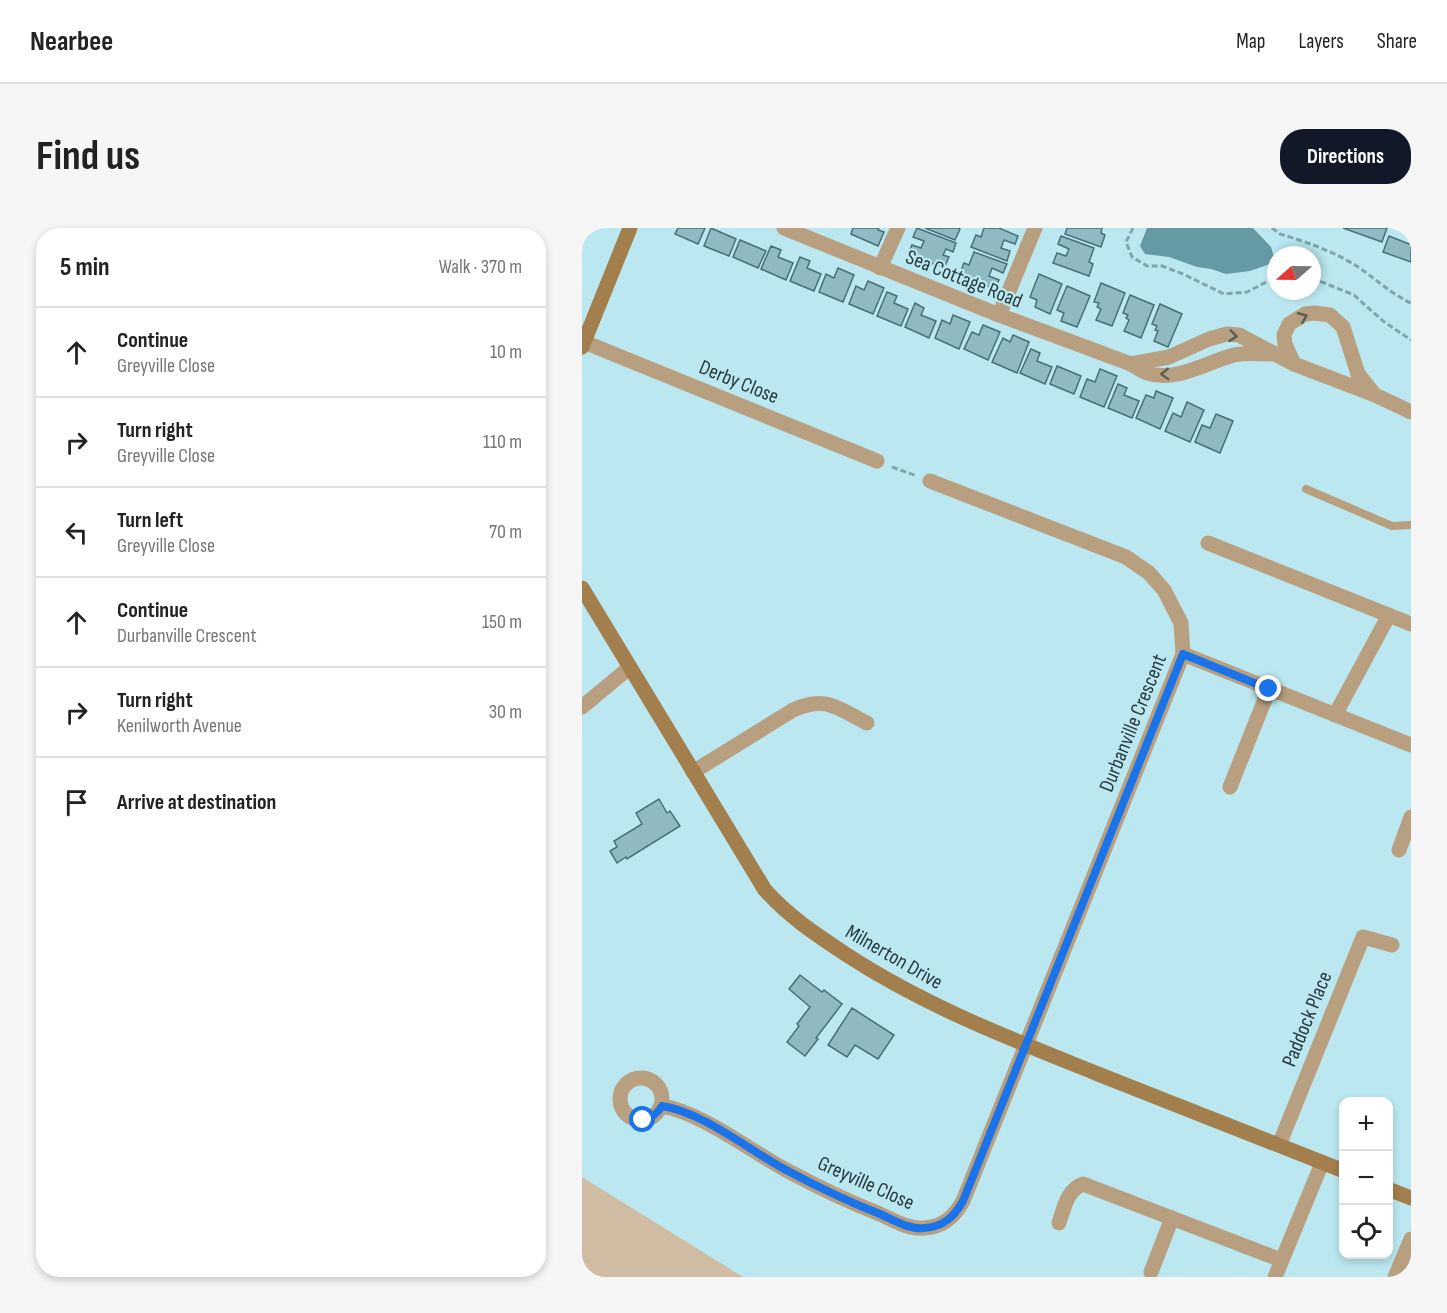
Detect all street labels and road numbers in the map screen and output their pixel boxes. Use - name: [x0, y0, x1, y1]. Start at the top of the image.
- street label: Sea Cottage Road: [902, 244, 1026, 314]
- street label: Derby Close: [696, 355, 782, 409]
- street label: Durbanville Crescent: [1094, 650, 1172, 796]
- street label: Milnerton Drive: [841, 919, 947, 995]
- street label: Paddock Place: [1277, 968, 1337, 1070]
- street label: Greyville Close: [814, 1151, 918, 1215]

